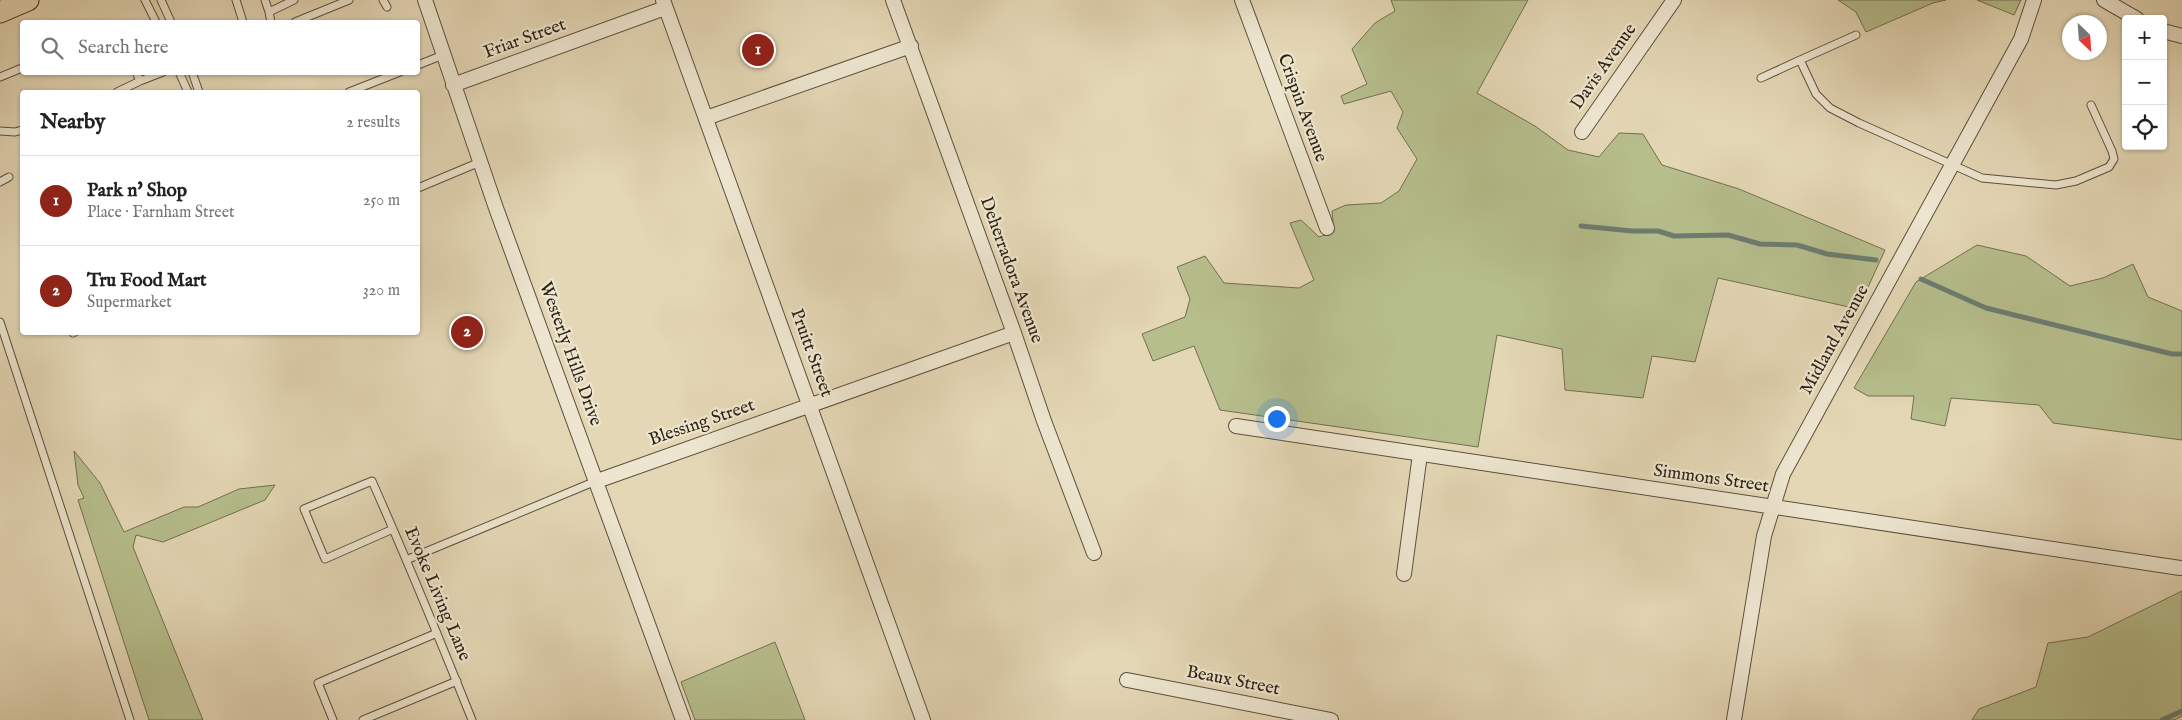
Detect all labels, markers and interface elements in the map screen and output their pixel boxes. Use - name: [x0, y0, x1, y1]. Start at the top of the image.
- street label: Friar Street: [481, 14, 569, 64]
- north arrow: [2062, 15, 2107, 60]
- map controls: [2122, 15, 2167, 150]
- button: +: [2122, 15, 2167, 60]
- street label: Davis Avenue: [1566, 19, 1642, 115]
- search box: [20, 20, 420, 75]
- pin: 1: [742, 31, 774, 69]
- icon: search: [38, 34, 66, 62]
- text: Search here: [78, 36, 169, 60]
- street label: Crispin Avenue: [1272, 51, 1332, 165]
- button: −: [2122, 60, 2167, 105]
- button: locate: [2122, 105, 2167, 150]
- text: Nearby: [40, 109, 105, 136]
- text: 2 results: [346, 113, 400, 133]
- text: Park n' Shop: [87, 179, 187, 203]
- text: 1: [53, 191, 59, 211]
- text: 250 m: [363, 191, 400, 211]
- street label: Deherradora Avenue: [974, 194, 1048, 346]
- text: Place · Farnham Street: [87, 203, 235, 223]
- text: Tru Food Mart: [87, 269, 207, 293]
- street label: Westerly Hills Drive: [533, 279, 607, 429]
- text: 2: [52, 281, 60, 301]
- text: 320 m: [363, 281, 400, 301]
- street label: Midland Avenue: [1795, 281, 1875, 399]
- text: Supermarket: [87, 293, 172, 313]
- street label: Pruitt Street: [784, 306, 838, 400]
- pin: 2: [451, 313, 483, 351]
- street label: Blessing Street: [646, 394, 758, 452]
- your location: [1264, 406, 1290, 432]
- street label: Simmons Street: [1652, 460, 1770, 498]
- street label: Evoke Living Lane: [398, 523, 476, 665]
- street label: Beaux Street: [1184, 661, 1282, 701]

